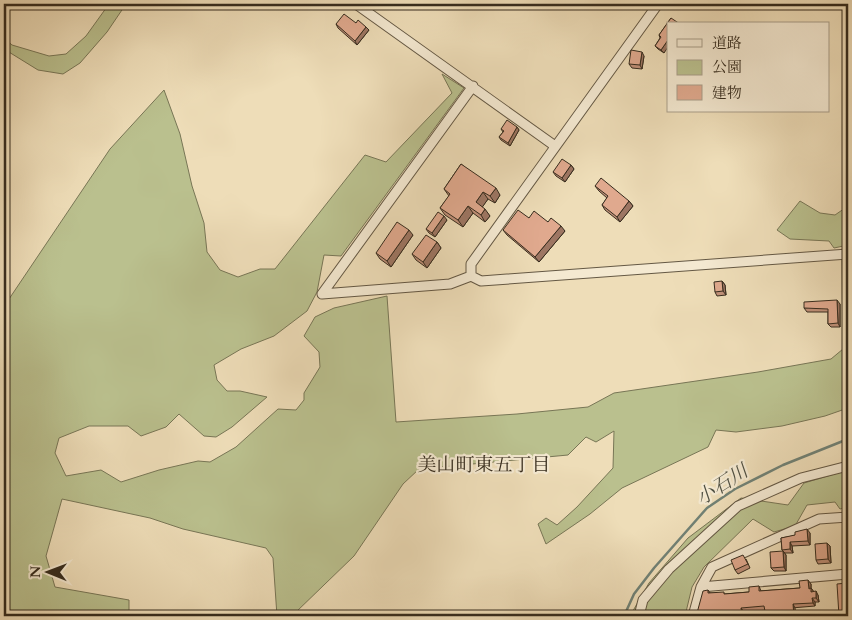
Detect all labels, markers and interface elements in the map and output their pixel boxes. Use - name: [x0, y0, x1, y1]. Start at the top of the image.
- legend: [667, 22, 830, 112]
- text: 道路: [712, 33, 742, 53]
- text: 公園: [712, 57, 742, 77]
- text: 建物: [712, 83, 742, 103]
- district label: 美山町東五丁目: [417, 452, 551, 478]
- water label: 小石川: [691, 457, 755, 511]
- north arrow: [22, 548, 72, 598]
- text: N: [26, 566, 45, 578]

